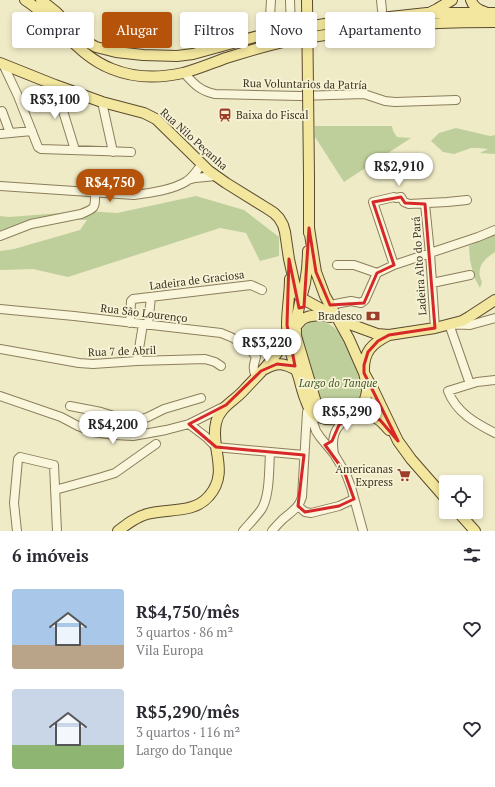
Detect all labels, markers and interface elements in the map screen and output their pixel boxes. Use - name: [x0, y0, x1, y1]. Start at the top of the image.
- chip: Comprar: [12, 12, 94, 48]
- chip: Alugar: [102, 12, 172, 48]
- chip: Filtros: [180, 12, 248, 48]
- chip: Novo: [256, 12, 317, 48]
- chip: Apartamento: [325, 12, 435, 48]
- street label: Rua Voluntarios da Patría: [243, 76, 368, 92]
- pin: R$3,100: [18, 86, 92, 120]
- text: R$3,100: [30, 90, 80, 108]
- street label: Rua Nilo Peçanha: [157, 105, 231, 173]
- station icon: Baixa do Fiscal: [217, 107, 233, 123]
- place label: Baixa do Fiscal: [236, 108, 308, 122]
- pin: R$2,910: [362, 153, 436, 187]
- text: R$2,910: [374, 157, 424, 175]
- pin: R$4,750: [73, 169, 147, 203]
- text: R$4,750: [85, 173, 135, 191]
- street label: Ladeira Alto do Pará: [409, 216, 429, 316]
- street label: Ladeira de Graciosa: [149, 267, 246, 293]
- street label: Rua São Lourenço: [100, 301, 188, 325]
- bank icon: Bradesco: [365, 308, 381, 324]
- place label: Bradesco: [318, 309, 362, 323]
- pin: R$3,220: [230, 329, 304, 363]
- text: R$3,220: [242, 333, 292, 351]
- street label: Rua 7 de Abril: [88, 343, 156, 359]
- park label: Largo do Tanque: [298, 376, 377, 390]
- pin: R$5,290: [310, 398, 384, 432]
- text: R$5,290: [322, 402, 372, 420]
- pin: R$4,200: [76, 411, 150, 445]
- text: R$4,200: [88, 415, 138, 433]
- place label: Americanas Express: [335, 462, 393, 489]
- supermarket icon: Americanas Express: [396, 467, 412, 483]
- map controls: [439, 475, 483, 519]
- button: locate: [439, 475, 483, 519]
- text: 6 imóveis: [12, 544, 89, 567]
- icon: filters: [461, 544, 483, 566]
- text: R$4,750/mês: [136, 600, 239, 623]
- icon: home: [44, 605, 92, 653]
- icon: heart: [461, 618, 483, 640]
- text: 3 quartos · 86 m²: [136, 623, 233, 641]
- text: Vila Europa: [136, 641, 204, 659]
- text: R$5,290/mês: [136, 700, 239, 723]
- icon: home: [44, 705, 92, 753]
- icon: heart: [461, 718, 483, 740]
- text: 3 quartos · 116 m²: [136, 723, 240, 741]
- text: Largo do Tanque: [136, 741, 233, 759]

